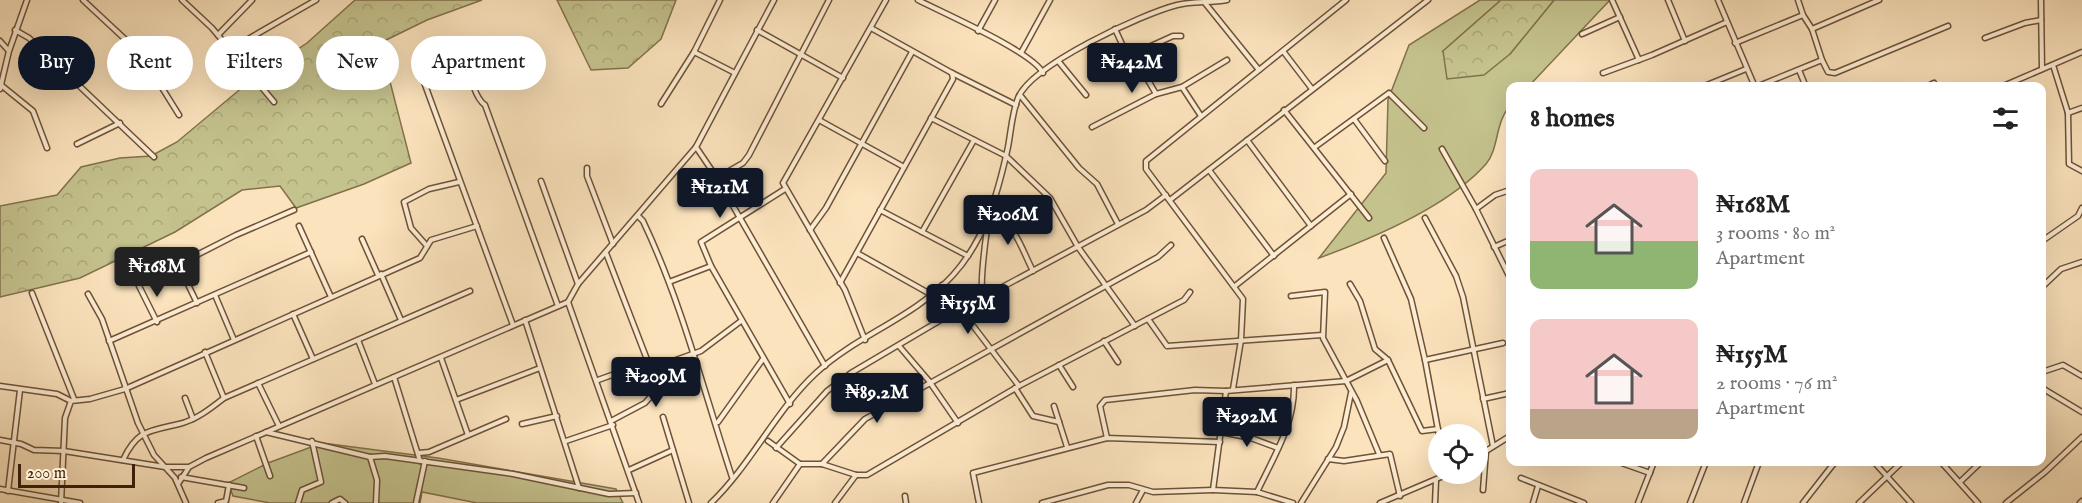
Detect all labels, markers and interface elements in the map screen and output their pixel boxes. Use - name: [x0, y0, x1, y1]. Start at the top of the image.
- chip: Buy: [18, 36, 95, 90]
- chip: Rent: [107, 36, 193, 90]
- chip: Filters: [205, 36, 304, 90]
- chip: New: [316, 36, 399, 90]
- chip: Apartment: [411, 36, 546, 90]
- pin: ₦242M: [1090, 43, 1174, 94]
- text: ₦242M: [1101, 50, 1163, 75]
- text: 8 homes: [1530, 102, 1615, 135]
- icon: filters: [1989, 102, 2022, 135]
- pin: ₦121M: [678, 168, 762, 219]
- text: ₦121M: [691, 175, 749, 200]
- text: ₦168M: [1716, 188, 1790, 221]
- icon: home: [1578, 193, 1650, 265]
- pin: ₦206M: [966, 195, 1050, 246]
- text: ₦206M: [978, 202, 1038, 227]
- text: 3 rooms · 80 m²: [1716, 221, 1835, 246]
- text: Apartment: [1716, 246, 1805, 271]
- pin: ₦168M: [115, 247, 199, 298]
- text: ₦168M: [129, 254, 185, 279]
- pin: ₦155M: [926, 284, 1010, 335]
- text: ₦155M: [940, 291, 996, 316]
- text: ₦155M: [1716, 338, 1788, 371]
- icon: home: [1578, 343, 1650, 415]
- pin: ₦209M: [614, 357, 698, 408]
- text: ₦209M: [625, 364, 687, 389]
- text: 2 rooms · 76 m²: [1716, 371, 1837, 396]
- pin: ₦89.2M: [828, 373, 926, 424]
- text: ₦89.2M: [845, 380, 909, 405]
- text: Apartment: [1716, 396, 1805, 421]
- pin: ₦292M: [1205, 397, 1289, 448]
- text: ₦292M: [1217, 404, 1277, 429]
- map controls: [1428, 424, 1488, 484]
- button: locate: [1428, 424, 1488, 484]
- scale bar: [18, 461, 135, 488]
- text: 200 m: [27, 464, 66, 484]

